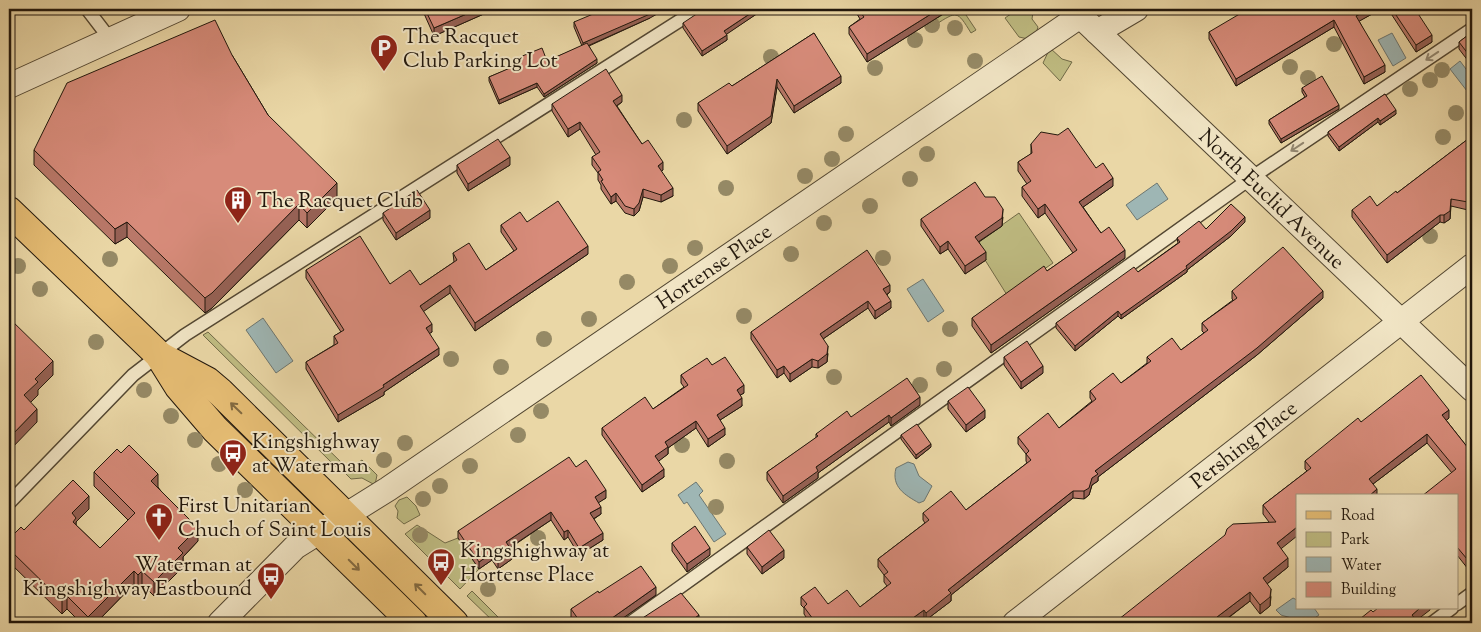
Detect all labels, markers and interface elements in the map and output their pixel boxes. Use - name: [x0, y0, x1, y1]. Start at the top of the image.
- place label: The Racquet Club Parking Lot: [403, 23, 558, 77]
- parking icon: The Racquet Club Parking Lot: [369, 33, 399, 72]
- one-way arrow: [1425, 51, 1439, 61]
- street label: North Euclid Avenue: [1191, 123, 1351, 277]
- one-way arrow: [1290, 142, 1304, 152]
- building icon: The Racquet Club: [223, 185, 253, 224]
- place label: The Racquet Club: [257, 187, 423, 217]
- street label: Hortense Place: [651, 218, 779, 318]
- street label: Pershing Place: [1185, 395, 1305, 497]
- one-way arrow: [230, 402, 242, 414]
- place label: Kingshighway at Waterman: [252, 428, 381, 482]
- bus stop icon: Kingshighway at Waterman: [218, 438, 248, 477]
- place label: First Unitarian Chuch of Saint Louis: [178, 492, 371, 546]
- legend: [1296, 494, 1458, 610]
- church icon: First Unitarian Chuch of Saint Louis: [144, 502, 174, 541]
- text: Road: [1341, 506, 1375, 527]
- text: Park: [1341, 530, 1370, 551]
- place label: Kingshighway at Hortense Place: [460, 537, 609, 591]
- bus stop icon: Kingshighway at Hortense Place: [426, 547, 456, 586]
- place label: Waterman at Kingshighway Eastbound: [23, 551, 252, 605]
- text: Water: [1341, 556, 1382, 577]
- one-way arrow: [347, 559, 360, 571]
- bus stop icon: Waterman at Kingshighway Eastbound: [256, 561, 286, 600]
- text: Building: [1341, 580, 1396, 601]
- one-way arrow: [414, 582, 426, 595]

